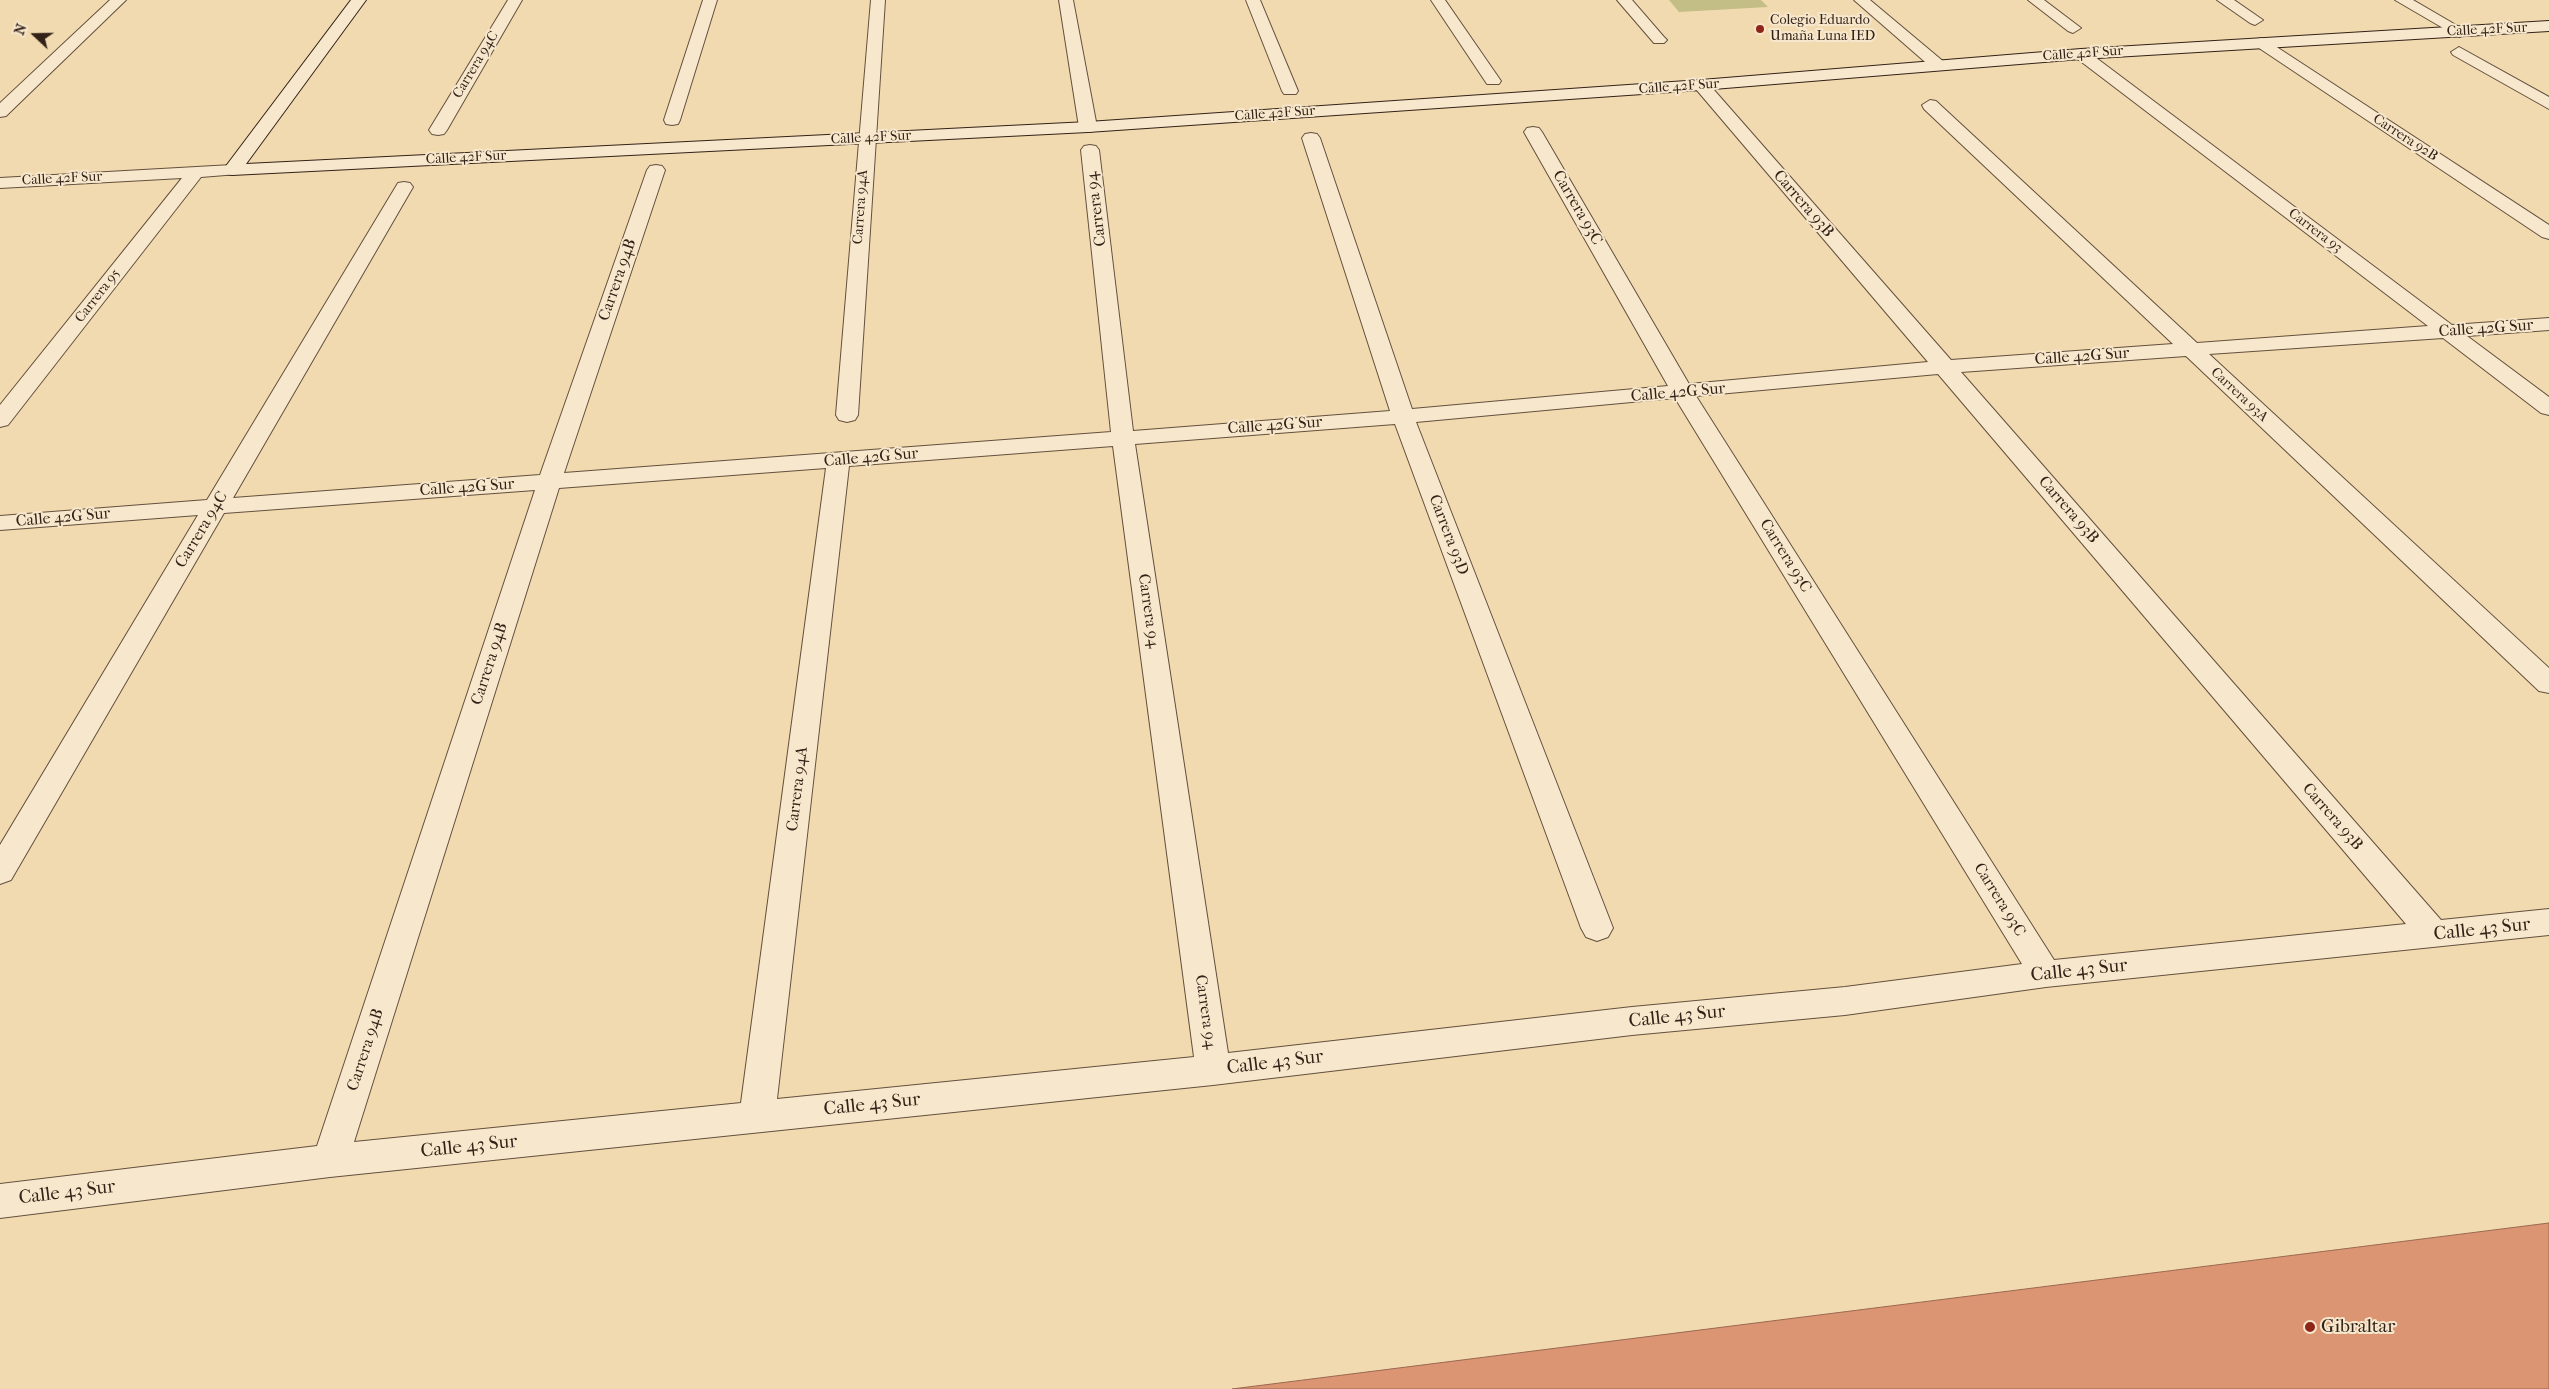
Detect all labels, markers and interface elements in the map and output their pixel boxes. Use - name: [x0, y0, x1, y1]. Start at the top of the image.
- north arrow: [10, 10, 60, 60]
- place label: Colegio Eduardo Umaña Luna IED: [1770, 13, 1875, 46]
- street label: Calle 42F Sur: [2446, 20, 2528, 40]
- text: N: [11, 21, 30, 37]
- marker: Colegio Eduardo Umaña Luna IED: [1754, 23, 1766, 35]
- street label: Carrera 94C: [449, 29, 503, 101]
- street label: Calle 42F Sur: [2042, 43, 2124, 65]
- street label: Calle 42F Sur: [1638, 76, 1720, 98]
- street label: Calle 42F Sur: [1234, 103, 1316, 125]
- street label: Carrera 92B: [2370, 111, 2440, 165]
- street label: Calle 42F Sur: [830, 128, 912, 148]
- street label: Calle 42F Sur: [425, 148, 507, 168]
- street label: Carrera 93C: [1548, 167, 1606, 249]
- street label: Carrera 93B: [1769, 167, 1837, 241]
- street label: Calle 42F Sur: [21, 169, 103, 189]
- street label: Carrera 94A: [850, 169, 872, 245]
- street label: Carrera 94: [1083, 171, 1111, 247]
- street label: Carrera 93: [2285, 205, 2345, 257]
- street label: Carrera 94B: [595, 237, 641, 323]
- street label: Carrera 95: [72, 266, 124, 326]
- street label: Calle 42G Sur: [2438, 316, 2534, 342]
- street label: Calle 42G Sur: [2034, 344, 2130, 370]
- street label: Carrera 93A: [2207, 364, 2271, 426]
- street label: Calle 42G Sur: [1630, 379, 1726, 407]
- street label: Calle 42G Sur: [1227, 413, 1323, 439]
- street label: Calle 42G Sur: [823, 444, 919, 472]
- street label: Carrera 93B: [2034, 473, 2102, 547]
- street label: Calle 42G Sur: [419, 475, 515, 501]
- street label: Carrera 94C: [172, 488, 232, 572]
- street label: Carrera 93D: [1424, 492, 1472, 578]
- street label: Calle 42G Sur: [15, 504, 111, 532]
- street label: Carrera 93C: [1755, 516, 1815, 596]
- street label: Carrera 94: [1133, 573, 1163, 649]
- street label: Carrera 94B: [468, 620, 512, 708]
- street label: Carrera 94A: [783, 745, 813, 833]
- street label: Carrera 93B: [2298, 780, 2366, 854]
- street label: Carrera 93C: [1969, 860, 2029, 940]
- street label: Calle 43 Sur: [2433, 914, 2531, 946]
- street label: Calle 43 Sur: [2030, 955, 2128, 987]
- street label: Carrera 94: [1190, 974, 1220, 1050]
- street label: Calle 43 Sur: [1628, 1001, 1726, 1033]
- street label: Carrera 94B: [344, 1006, 388, 1094]
- street label: Calle 43 Sur: [1225, 1046, 1325, 1080]
- street label: Calle 43 Sur: [823, 1089, 921, 1121]
- street label: Calle 43 Sur: [420, 1131, 518, 1163]
- street label: Calle 43 Sur: [17, 1176, 117, 1210]
- place label: Gibraltar: [2321, 1316, 2395, 1338]
- marker: Gibraltar: [2303, 1320, 2317, 1334]

